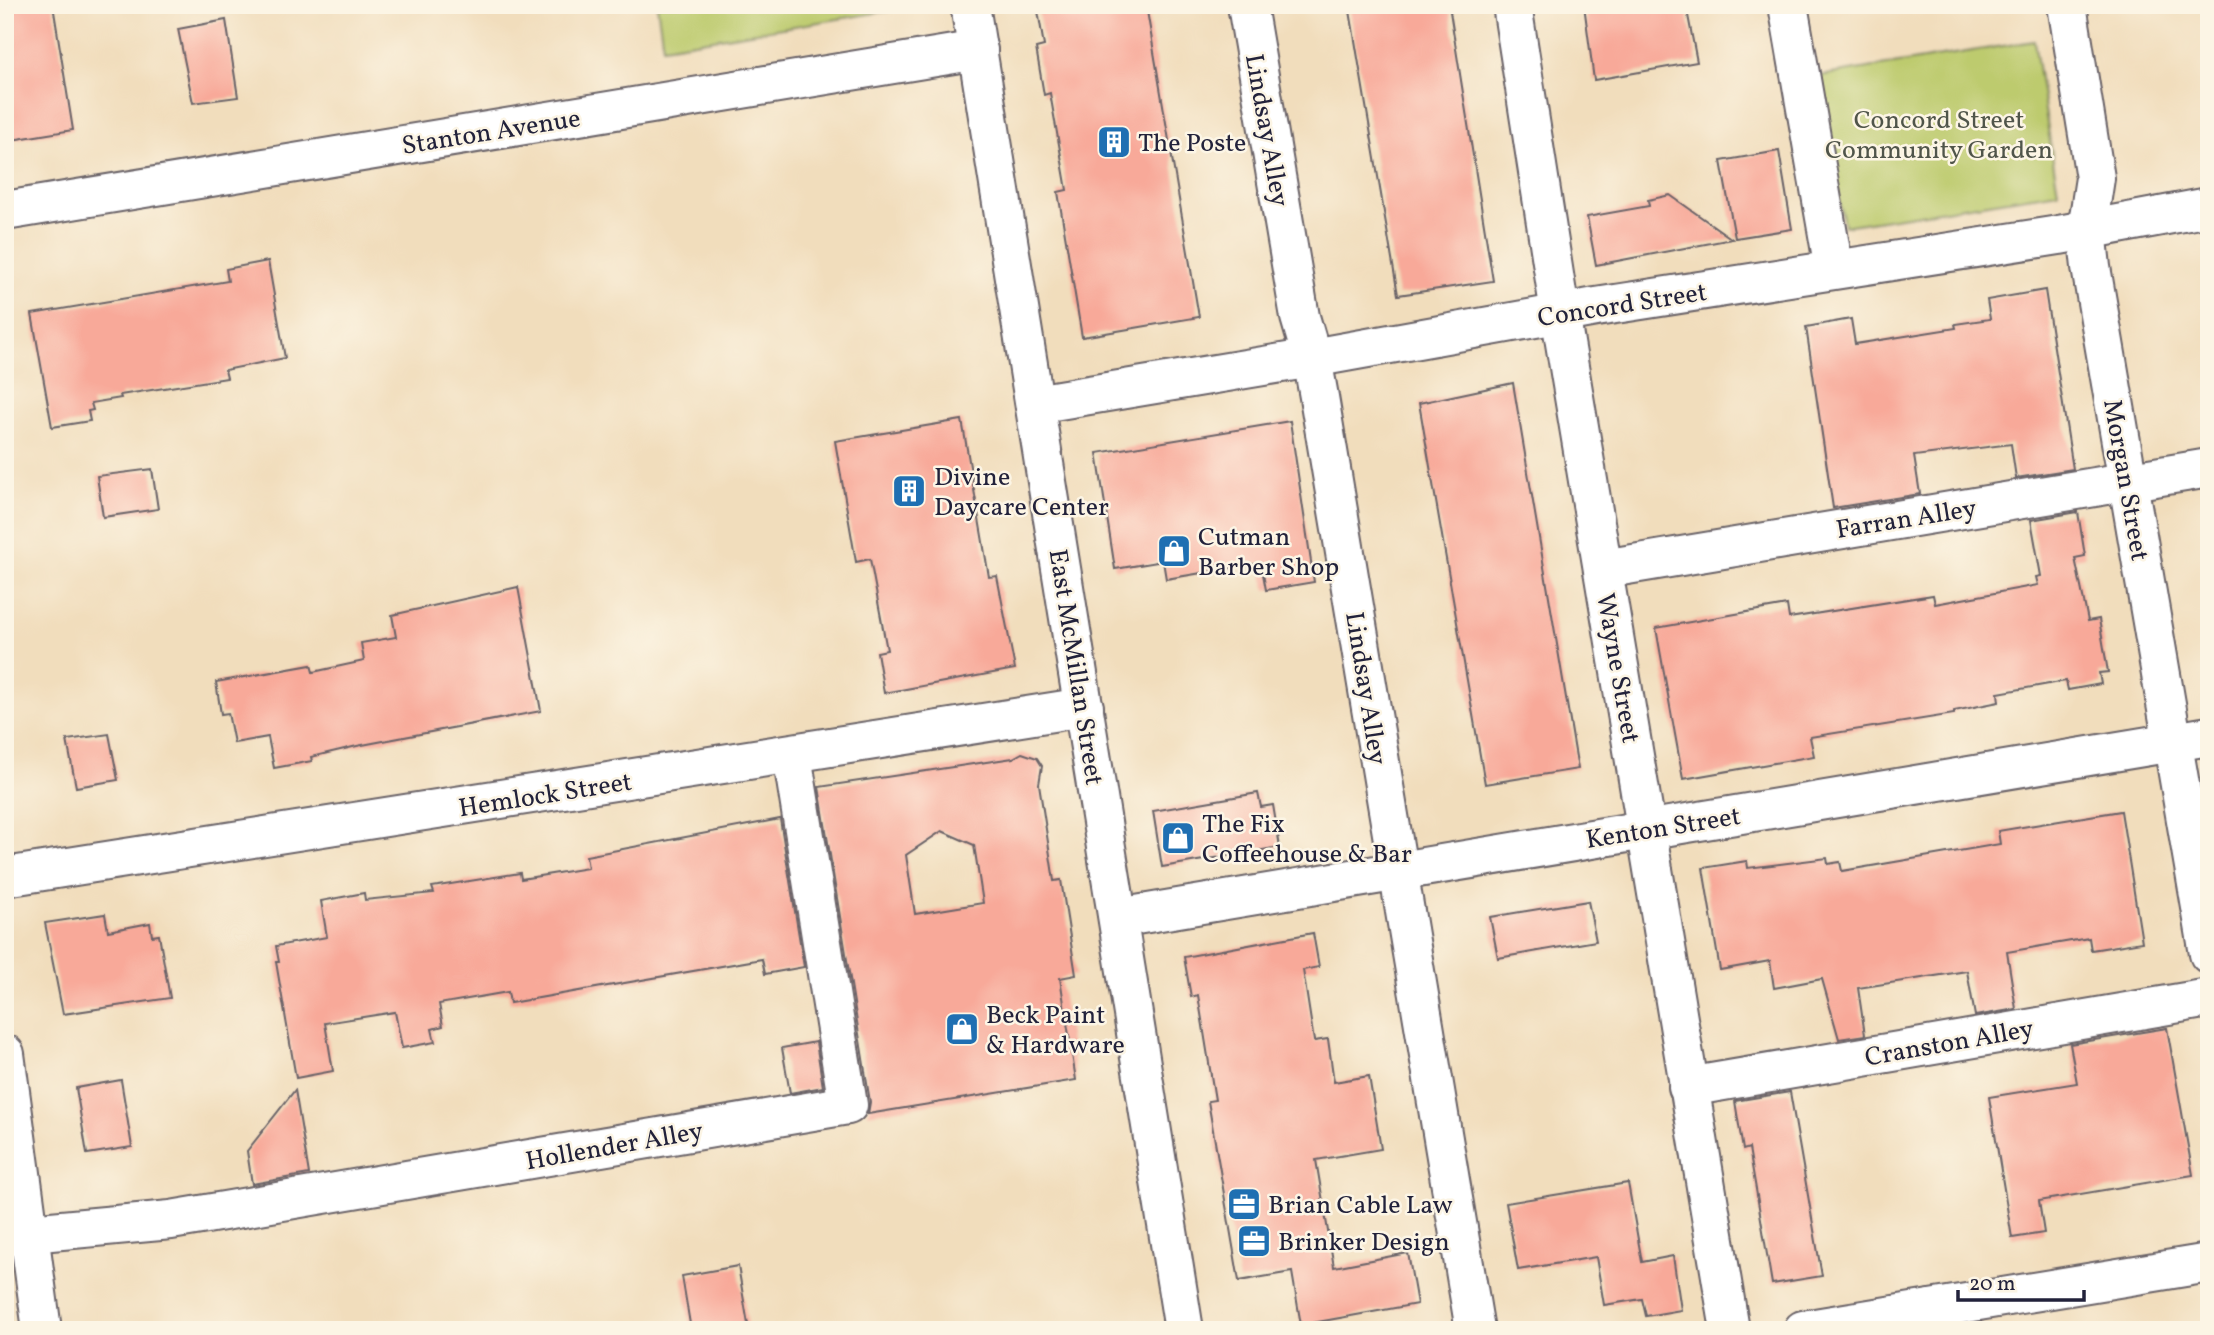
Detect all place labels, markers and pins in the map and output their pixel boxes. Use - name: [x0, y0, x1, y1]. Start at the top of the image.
- building icon: The Poste: [1095, 123, 1133, 161]
- place label: The Poste: [1138, 126, 1246, 162]
- place label: Divine Daycare Center: [934, 460, 1109, 526]
- building icon: Divine Daycare Center: [890, 472, 928, 510]
- place label: Cutman Barber Shop: [1198, 520, 1339, 586]
- shop icon: Cutman Barber Shop: [1155, 532, 1193, 570]
- place label: The Fix Coffeehouse & Bar: [1202, 807, 1412, 873]
- shop icon: The Fix Coffeehouse & Bar: [1159, 819, 1197, 857]
- place label: Beck Paint & Hardware: [986, 998, 1125, 1064]
- shop icon: Beck Paint & Hardware: [943, 1010, 981, 1048]
- office icon: Brian Cable Law: [1225, 1185, 1263, 1223]
- place label: Brian Cable Law: [1268, 1188, 1453, 1224]
- office icon: Brinker Design: [1235, 1222, 1273, 1260]
- place label: Brinker Design: [1278, 1225, 1450, 1261]

